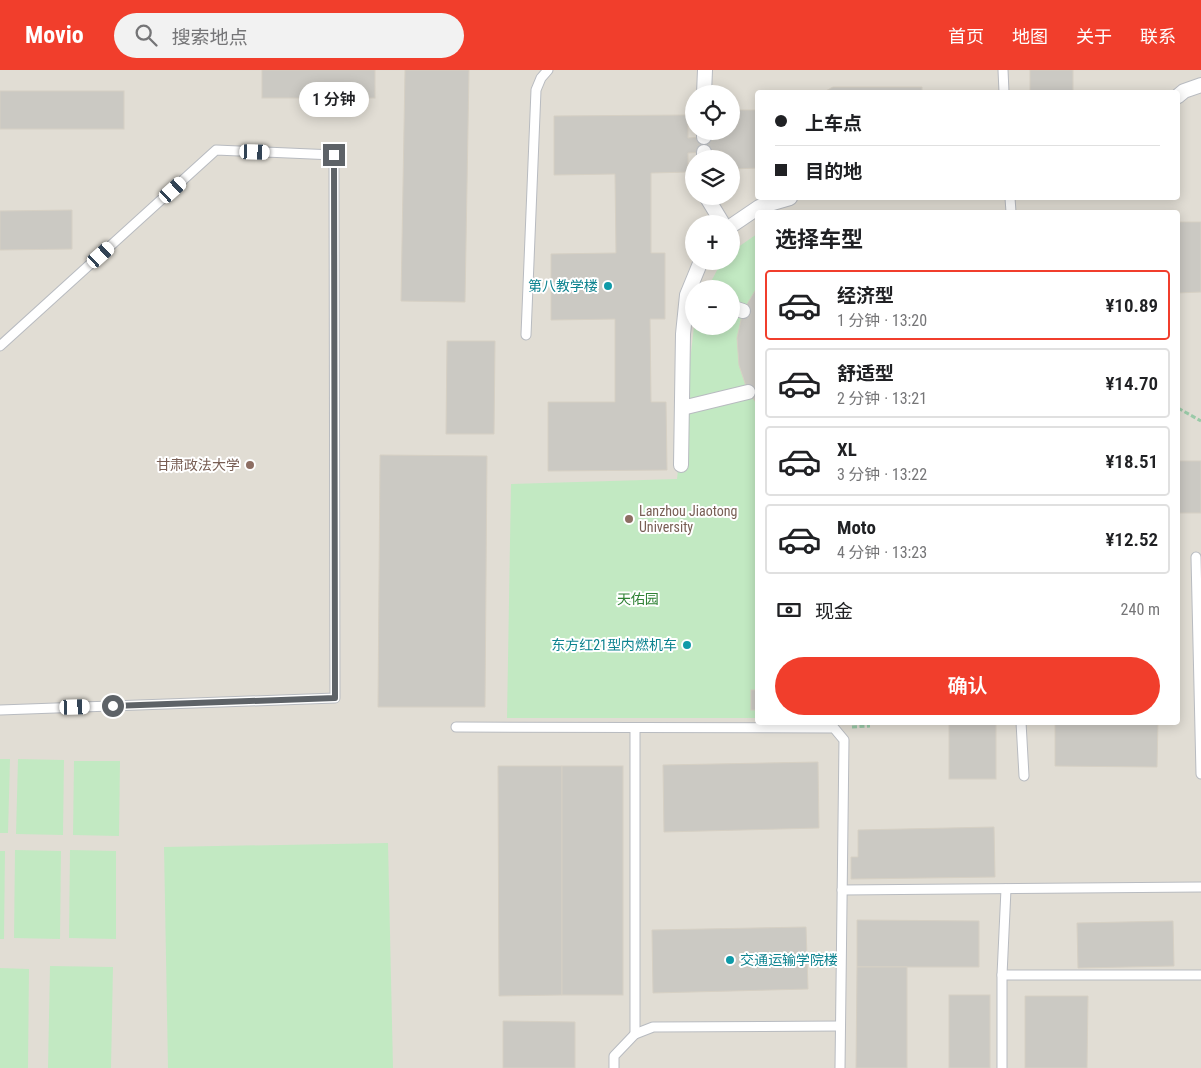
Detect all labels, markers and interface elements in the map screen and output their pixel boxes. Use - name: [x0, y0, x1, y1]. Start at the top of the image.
- search box: [114, 13, 464, 58]
- text: Movio: [25, 21, 84, 49]
- icon: search: [132, 21, 160, 49]
- text: 搜索地点: [172, 26, 248, 49]
- text: 首页: [948, 26, 984, 47]
- text: 地图: [1012, 26, 1048, 47]
- text: 关于: [1076, 26, 1112, 47]
- text: 联系: [1140, 26, 1176, 47]
- callout: 1 分钟: [299, 82, 369, 118]
- map controls: [685, 85, 740, 335]
- button: locate: [685, 85, 740, 140]
- text: 1 分钟: [312, 90, 356, 109]
- text: 上车点: [805, 112, 862, 135]
- car: [239, 144, 270, 160]
- route end: [323, 144, 345, 166]
- button: layers: [685, 150, 740, 205]
- text: 目的地: [805, 160, 862, 183]
- car: [156, 174, 189, 206]
- button: +: [685, 215, 740, 270]
- text: 选择车型: [775, 227, 863, 252]
- car: [84, 239, 117, 271]
- place label: 第八教学楼: [528, 278, 598, 294]
- marker: 第八教学楼: [602, 280, 614, 292]
- button: −: [685, 280, 740, 335]
- icon: car: [777, 283, 822, 328]
- text: 经济型: [837, 284, 894, 307]
- text: ¥10.89: [1105, 294, 1158, 317]
- text: 1 分钟 · 13:20: [837, 311, 927, 330]
- icon: car: [777, 361, 822, 406]
- text: 舒适型: [837, 362, 894, 385]
- text: ¥14.70: [1105, 372, 1158, 395]
- text: 2 分钟 · 13:21: [837, 389, 927, 408]
- text: XL: [837, 438, 857, 461]
- icon: car: [777, 439, 822, 484]
- text: ¥18.51: [1105, 450, 1158, 473]
- place label: 甘肃政法大学: [156, 457, 240, 473]
- marker: 甘肃政法大学: [244, 459, 256, 471]
- text: 3 分钟 · 13:22: [837, 465, 927, 484]
- place label: Lanzhou Jiaotong University: [639, 503, 738, 535]
- marker: Lanzhou Jiaotong University: [623, 513, 635, 525]
- text: Moto: [837, 516, 876, 539]
- icon: car: [777, 517, 822, 562]
- text: ¥12.52: [1105, 528, 1158, 551]
- text: 4 分钟 · 13:23: [837, 543, 927, 562]
- park label: 天佑园: [617, 591, 659, 607]
- icon: cash: [775, 596, 803, 624]
- text: 现金: [815, 600, 853, 623]
- text: 240 m: [1121, 600, 1160, 619]
- place label: 东方红21型内燃机车: [551, 637, 677, 653]
- marker: 东方红21型内燃机车: [681, 639, 693, 651]
- button: 确认: [775, 657, 1160, 715]
- route start: [102, 695, 124, 717]
- car: [59, 699, 90, 715]
- place label: 交通运输学院楼: [740, 952, 838, 968]
- marker: 交通运输学院楼: [724, 954, 736, 966]

